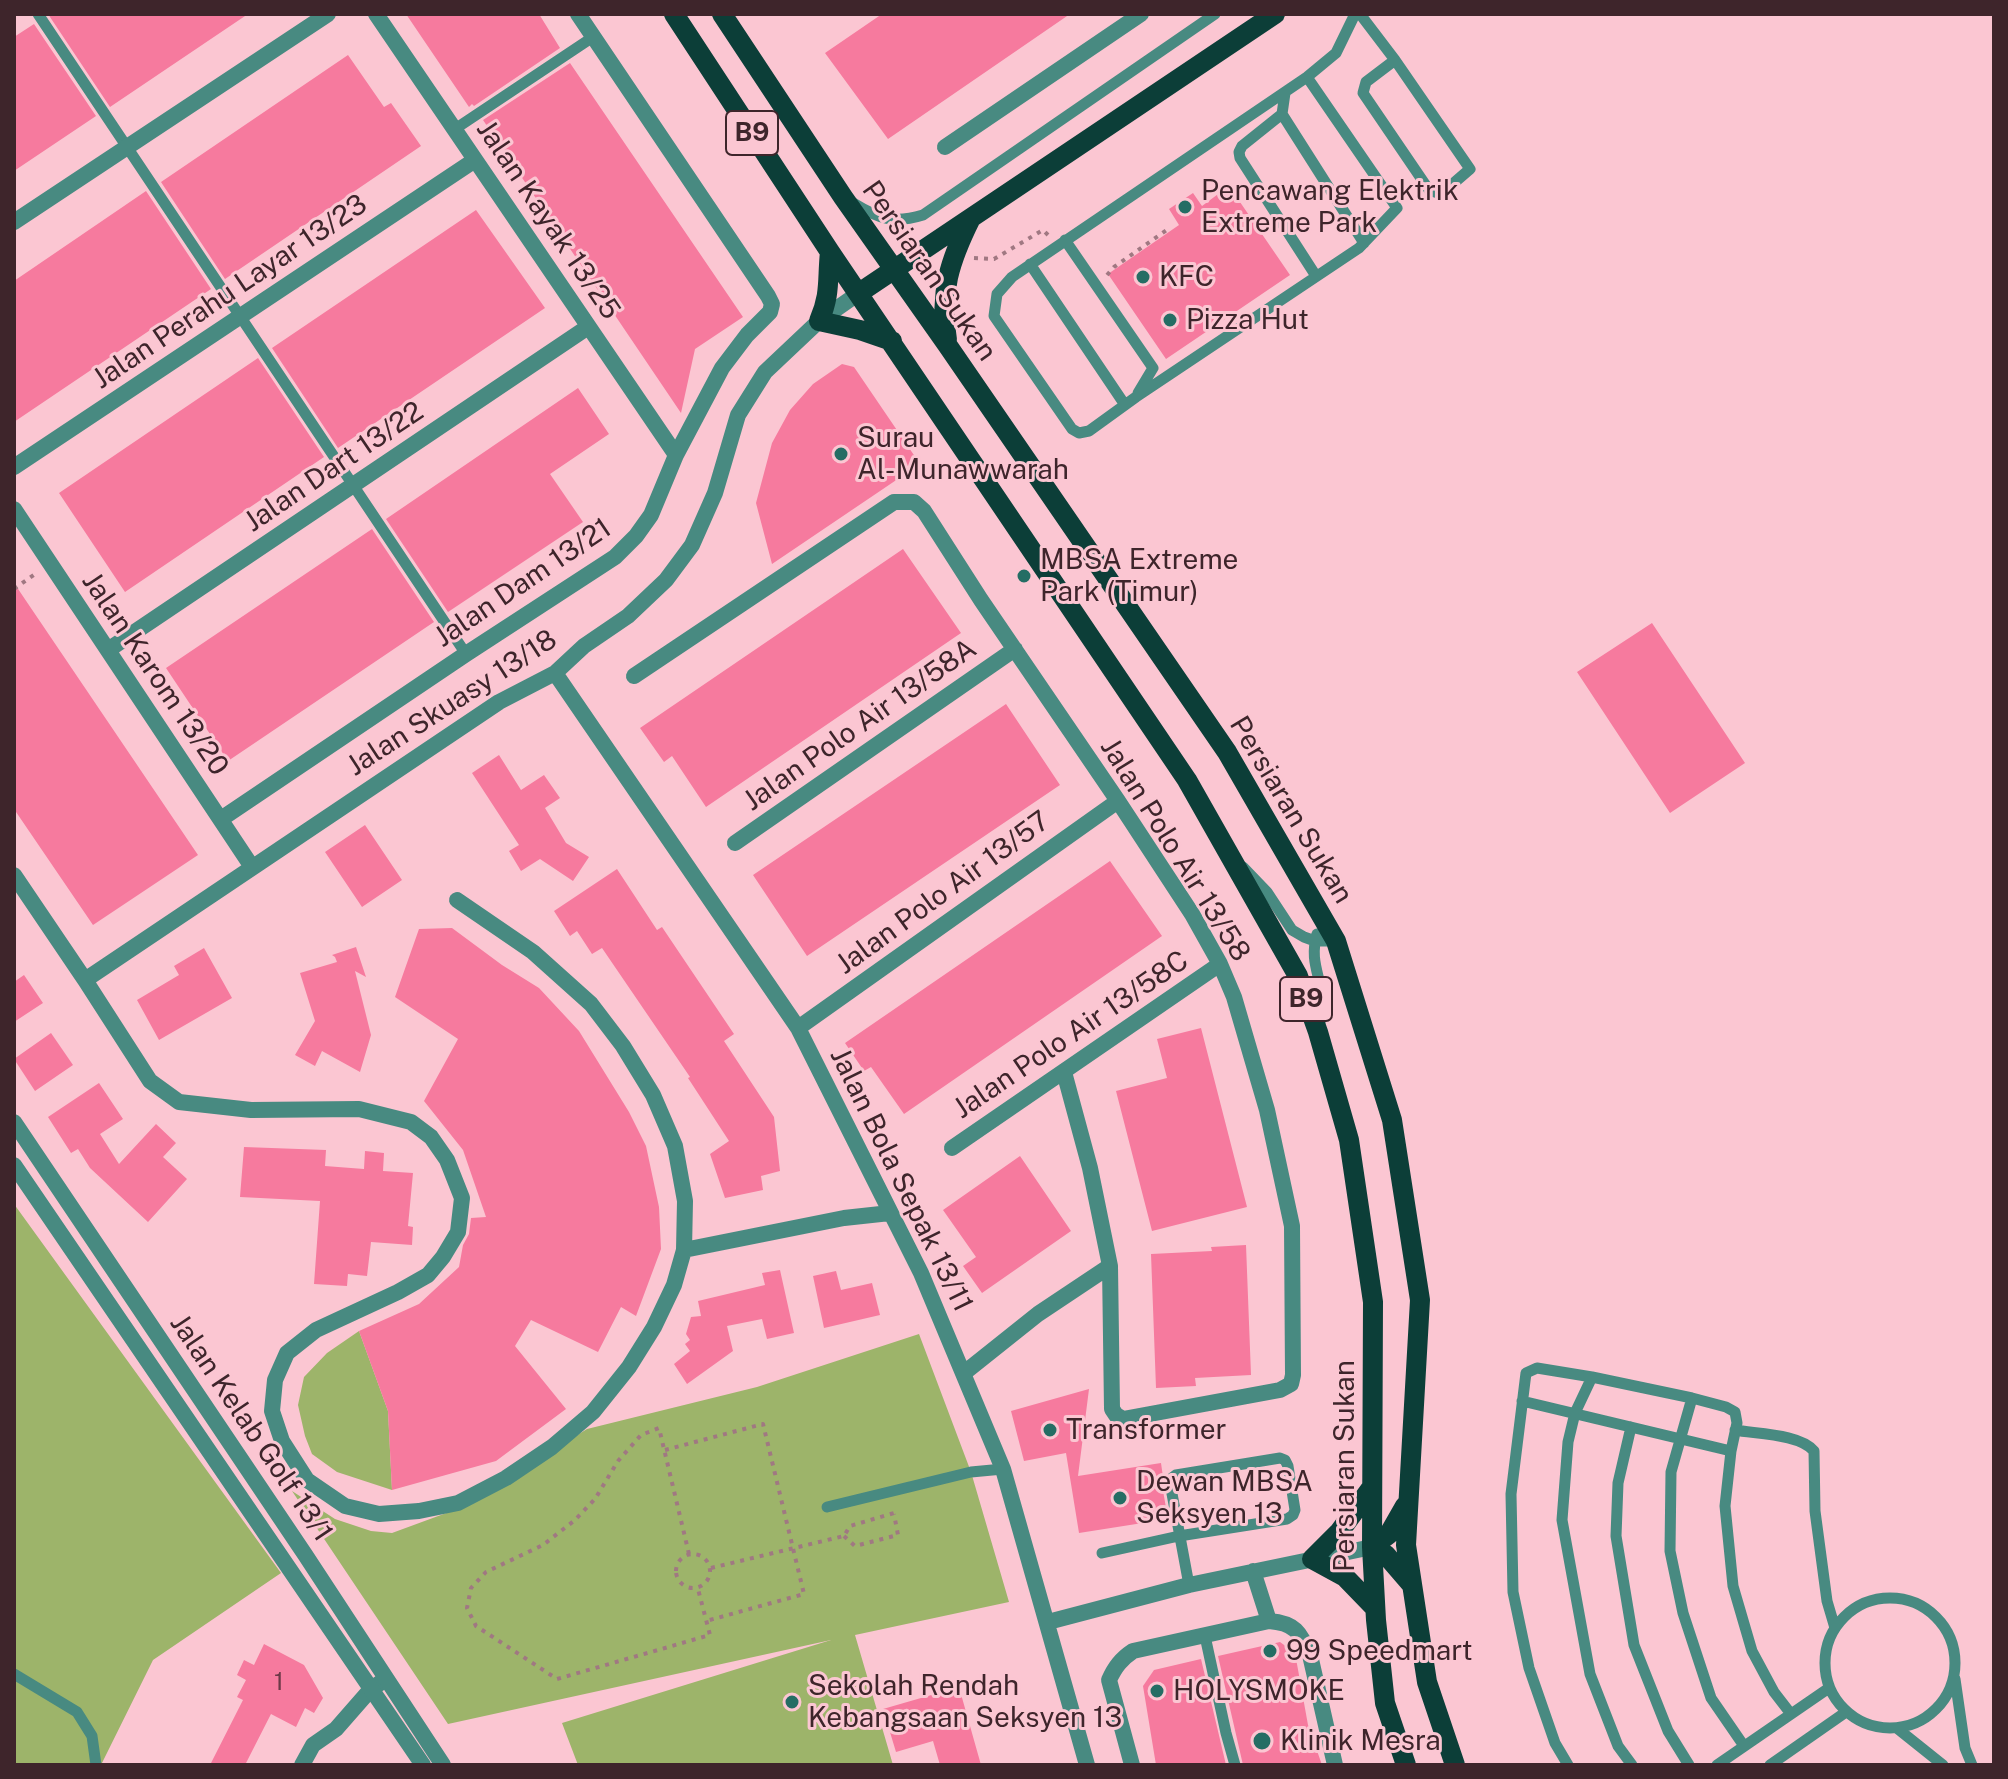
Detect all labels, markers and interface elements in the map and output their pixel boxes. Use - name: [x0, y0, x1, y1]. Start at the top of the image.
- road number: B9: [726, 111, 778, 155]
- street label: Jalan Kayak 13/25: [469, 114, 627, 326]
- place label: Pencawang Elektrik Extreme Park: [1201, 174, 1459, 240]
- street label: Persiaran Sukan: [854, 175, 1004, 367]
- street label: Jalan Perahu Layar 13/23: [87, 188, 373, 396]
- marker: Pencawang Elektrik Extreme Park: [1176, 198, 1194, 216]
- place label: KFC: [1159, 260, 1214, 294]
- marker: KFC: [1134, 268, 1152, 286]
- place label: Pizza Hut: [1186, 303, 1309, 337]
- marker: Pizza Hut: [1161, 311, 1179, 329]
- street label: Jalan Dart 13/22: [238, 395, 430, 539]
- place label: Surau Al-Munawwarah: [857, 421, 1069, 487]
- marker: Surau Al-Munawwarah: [832, 445, 850, 463]
- street label: Jalan Dam 13/21: [428, 511, 618, 655]
- place label: MBSA Extreme Park (Timur): [1040, 543, 1238, 609]
- street label: Jalan Karom 13/20: [75, 566, 235, 782]
- marker: MBSA Extreme Park (Timur): [1015, 567, 1033, 585]
- street label: Jalan Skuasy 13/18: [341, 623, 563, 783]
- street label: Jalan Polo Air 13/58A: [737, 632, 983, 818]
- street label: Persiaran Sukan: [1222, 711, 1360, 909]
- street label: Jalan Polo Air 13/58: [1093, 732, 1257, 968]
- street label: Jalan Polo Air 13/57: [830, 804, 1056, 982]
- street label: Jalan Polo Air 13/58C: [947, 944, 1195, 1126]
- road number: B9: [1280, 977, 1332, 1021]
- street label: Jalan Bola Sepak 13/11: [823, 1043, 979, 1317]
- street label: Jalan Kelab Golf 13/1: [162, 1308, 340, 1548]
- street label: Persiaran Sukan: [1328, 1360, 1362, 1572]
- place label: Transformer: [1066, 1413, 1227, 1447]
- marker: Transformer: [1041, 1421, 1059, 1439]
- place label: Dewan MBSA Seksyen 13: [1136, 1465, 1313, 1531]
- marker: Dewan MBSA Seksyen 13: [1111, 1489, 1129, 1507]
- place label: 99 Speedmart: [1286, 1634, 1473, 1668]
- marker: 99 Speedmart: [1261, 1642, 1279, 1660]
- house number: 1: [274, 1669, 284, 1697]
- place label: Sekolah Rendah Kebangsaan Seksyen 13: [808, 1669, 1122, 1735]
- place label: HOLYSMOKE: [1173, 1674, 1345, 1708]
- marker: HOLYSMOKE: [1148, 1682, 1166, 1700]
- marker: Sekolah Rendah Kebangsaan Seksyen 13: [783, 1693, 801, 1711]
- place label: Klinik Mesra: [1280, 1724, 1441, 1758]
- marker: Klinik Mesra: [1251, 1730, 1273, 1752]

